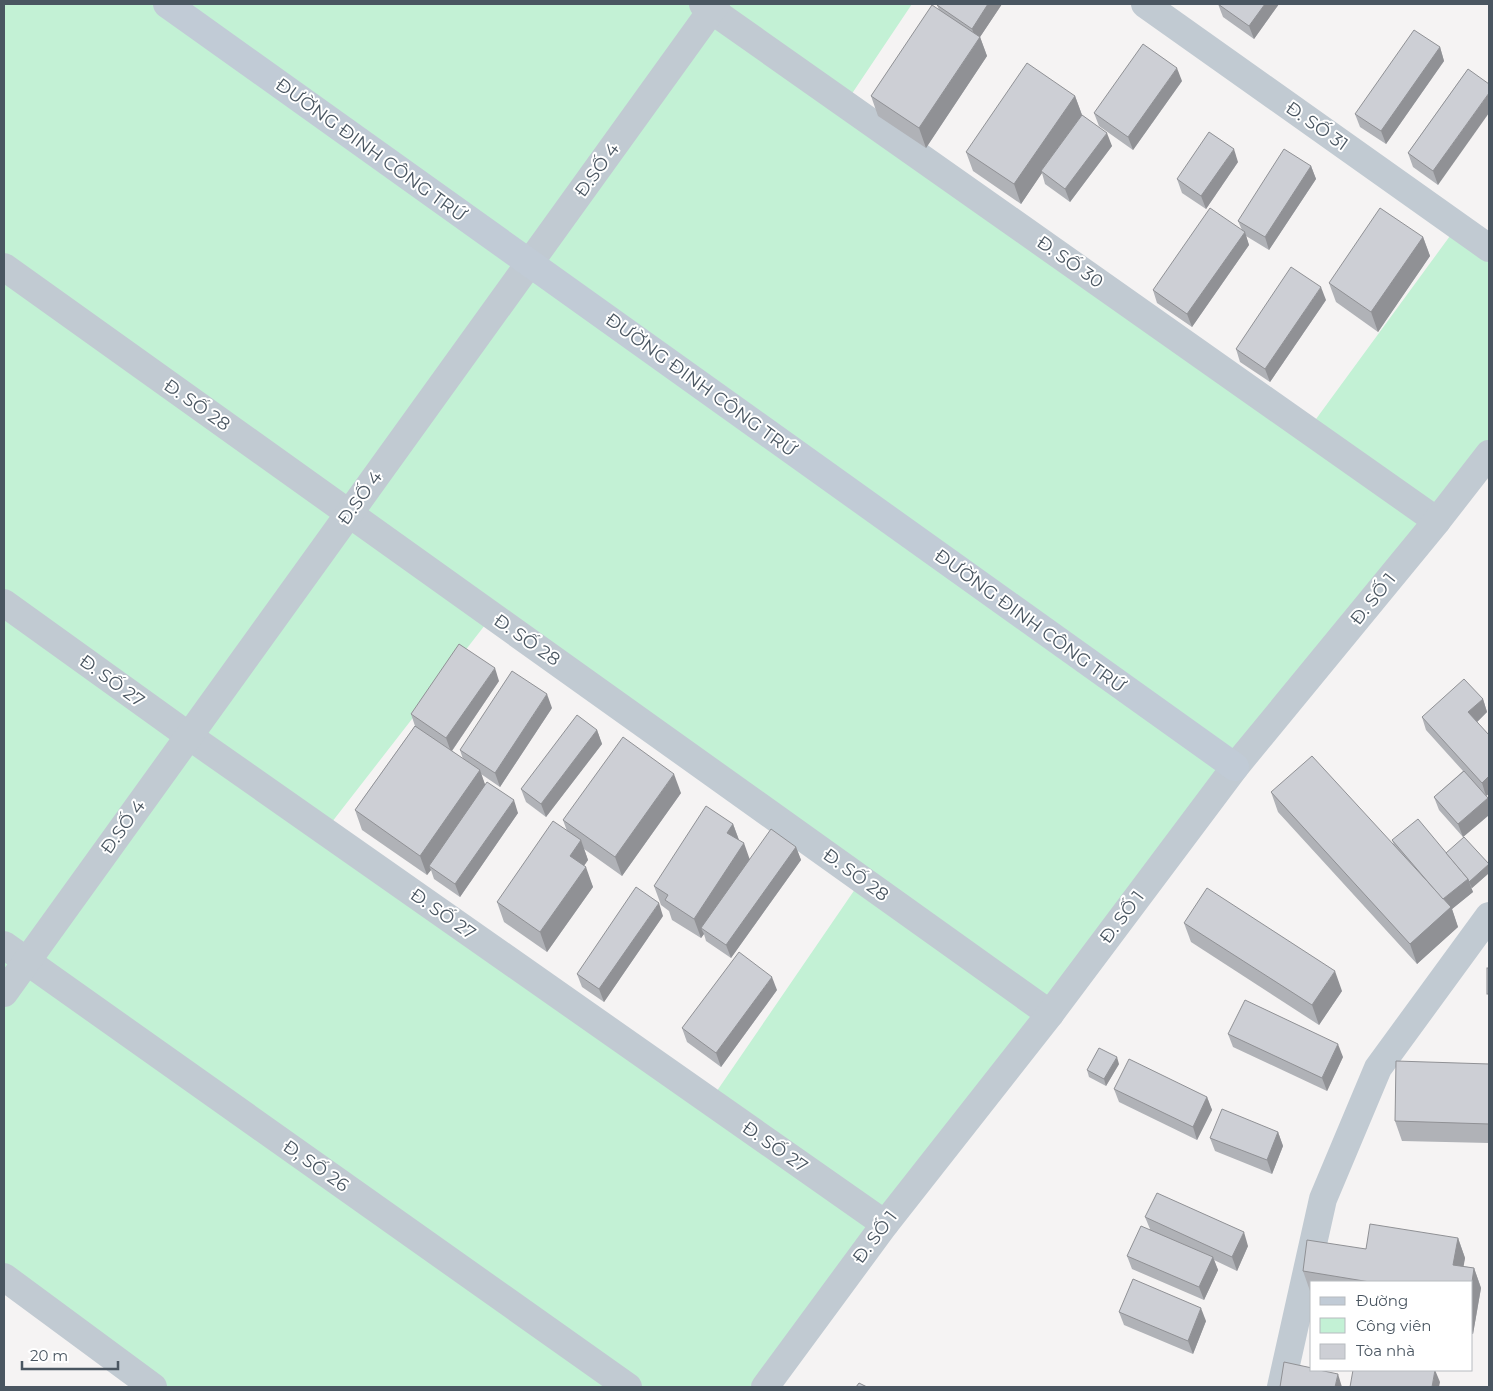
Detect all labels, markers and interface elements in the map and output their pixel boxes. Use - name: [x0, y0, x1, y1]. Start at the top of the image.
- street label: ĐƯỜNG ĐINH CÔNG TRỨ: [271, 73, 471, 227]
- street label: Đ. SỐ 31: [1282, 96, 1353, 155]
- street label: Đ.SỐ 4: [569, 138, 624, 201]
- street label: Đ. SỐ 30: [1033, 230, 1108, 293]
- street label: ĐƯỜNG ĐINH CÔNG TRỨ: [601, 308, 801, 462]
- street label: Đ. SỐ 28: [160, 373, 235, 436]
- street label: Đ.SỐ 4: [332, 466, 387, 529]
- street label: ĐƯỜNG ĐINH CÔNG TRỨ: [930, 544, 1130, 698]
- street label: Đ. SỐ 1: [1345, 568, 1401, 629]
- street label: Đ. SỐ 28: [490, 608, 565, 671]
- street label: Đ. SỐ 27: [75, 649, 149, 712]
- street label: Đ.SỐ 4: [95, 795, 150, 858]
- street label: Đ. SỐ 28: [819, 843, 894, 906]
- street label: Đ. SỐ 27: [406, 883, 481, 944]
- street label: Đ. SỐ 1: [1094, 886, 1149, 948]
- street label: Đ. SỐ 27: [738, 1116, 813, 1177]
- street label: Đ, SỐ 26: [279, 1135, 354, 1197]
- street label: Đ. SỐ 1: [847, 1206, 902, 1268]
- legend: [1310, 1281, 1473, 1371]
- text: Đường: [1356, 1291, 1408, 1310]
- text: Công viên: [1356, 1316, 1431, 1335]
- scale bar: [22, 1338, 119, 1370]
- text: Tòa nhà: [1356, 1341, 1415, 1360]
- text: 20 m: [30, 1346, 68, 1365]

